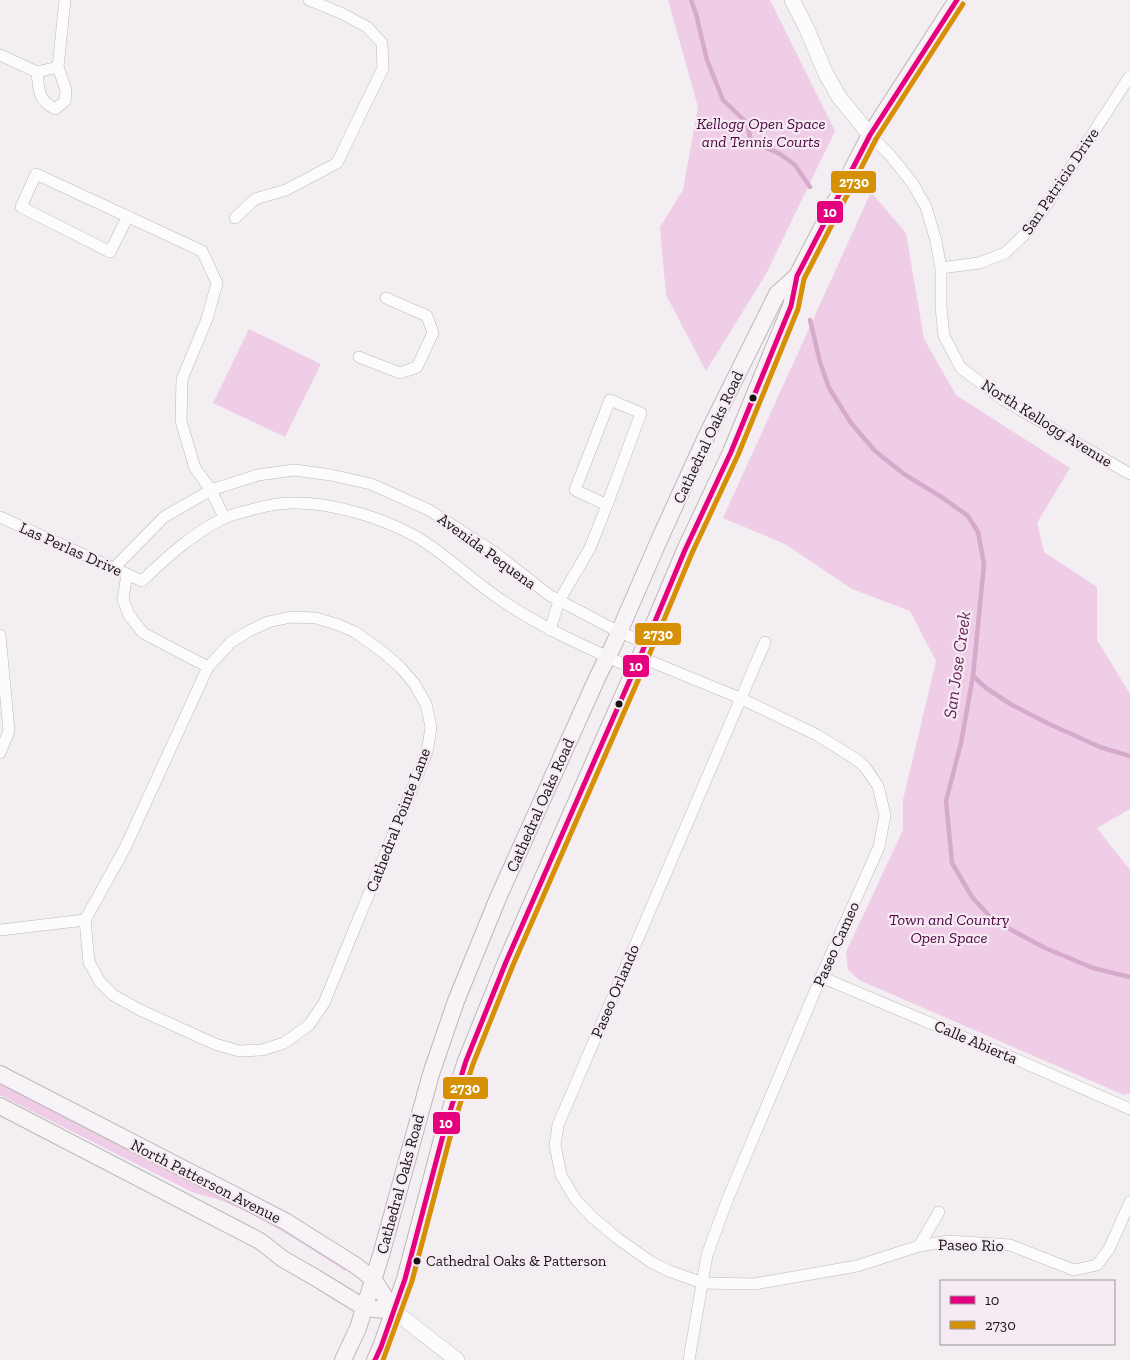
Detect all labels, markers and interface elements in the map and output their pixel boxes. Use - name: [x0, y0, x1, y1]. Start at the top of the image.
- park label: Kellogg Open Space and Tennis Courts: [696, 114, 826, 151]
- street label: San Patricio Drive: [1017, 124, 1103, 238]
- line badge: 2730: [830, 170, 877, 194]
- text: 2730: [839, 174, 869, 191]
- line badge: 10: [816, 200, 844, 224]
- text: 10: [823, 204, 837, 221]
- street label: Cathedral Oaks Road: [669, 367, 747, 506]
- street label: North Kellogg Avenue: [978, 375, 1116, 471]
- unlabelled marker: [748, 393, 758, 403]
- street label: Avenida Pequena: [434, 509, 540, 593]
- street label: Las Perlas Drive: [17, 518, 125, 580]
- water label: San Jose Creek: [939, 610, 975, 720]
- line badge: 2730: [634, 622, 682, 646]
- text: 2730: [643, 626, 673, 643]
- line badge: 10: [622, 654, 650, 678]
- text: 10: [629, 658, 643, 675]
- unlabelled marker: [614, 699, 624, 709]
- street label: Cathedral Oaks Road: [502, 735, 578, 875]
- street label: Cathedral Pointe Lane: [362, 745, 434, 895]
- street label: Paseo Cameo: [809, 899, 863, 989]
- park label: Town and Country Open Space: [889, 910, 1010, 947]
- street label: Paseo Orlando: [587, 941, 643, 1041]
- street label: Calle Abierta: [932, 1016, 1021, 1068]
- line badge: 2730: [442, 1076, 489, 1100]
- text: 2730: [450, 1080, 480, 1097]
- line badge: 10: [432, 1111, 461, 1135]
- street label: Cathedral Oaks Road: [372, 1112, 428, 1256]
- text: 10: [439, 1115, 453, 1132]
- street label: North Patterson Avenue: [128, 1135, 284, 1227]
- street label: Paseo Rio: [938, 1235, 1004, 1255]
- place label: Cathedral Oaks & Patterson: [426, 1252, 607, 1270]
- marker: Cathedral Oaks & Patterson: [412, 1256, 422, 1266]
- legend: [940, 1280, 1115, 1345]
- text: 10: [985, 1291, 999, 1309]
- text: 2730: [985, 1316, 1016, 1334]

